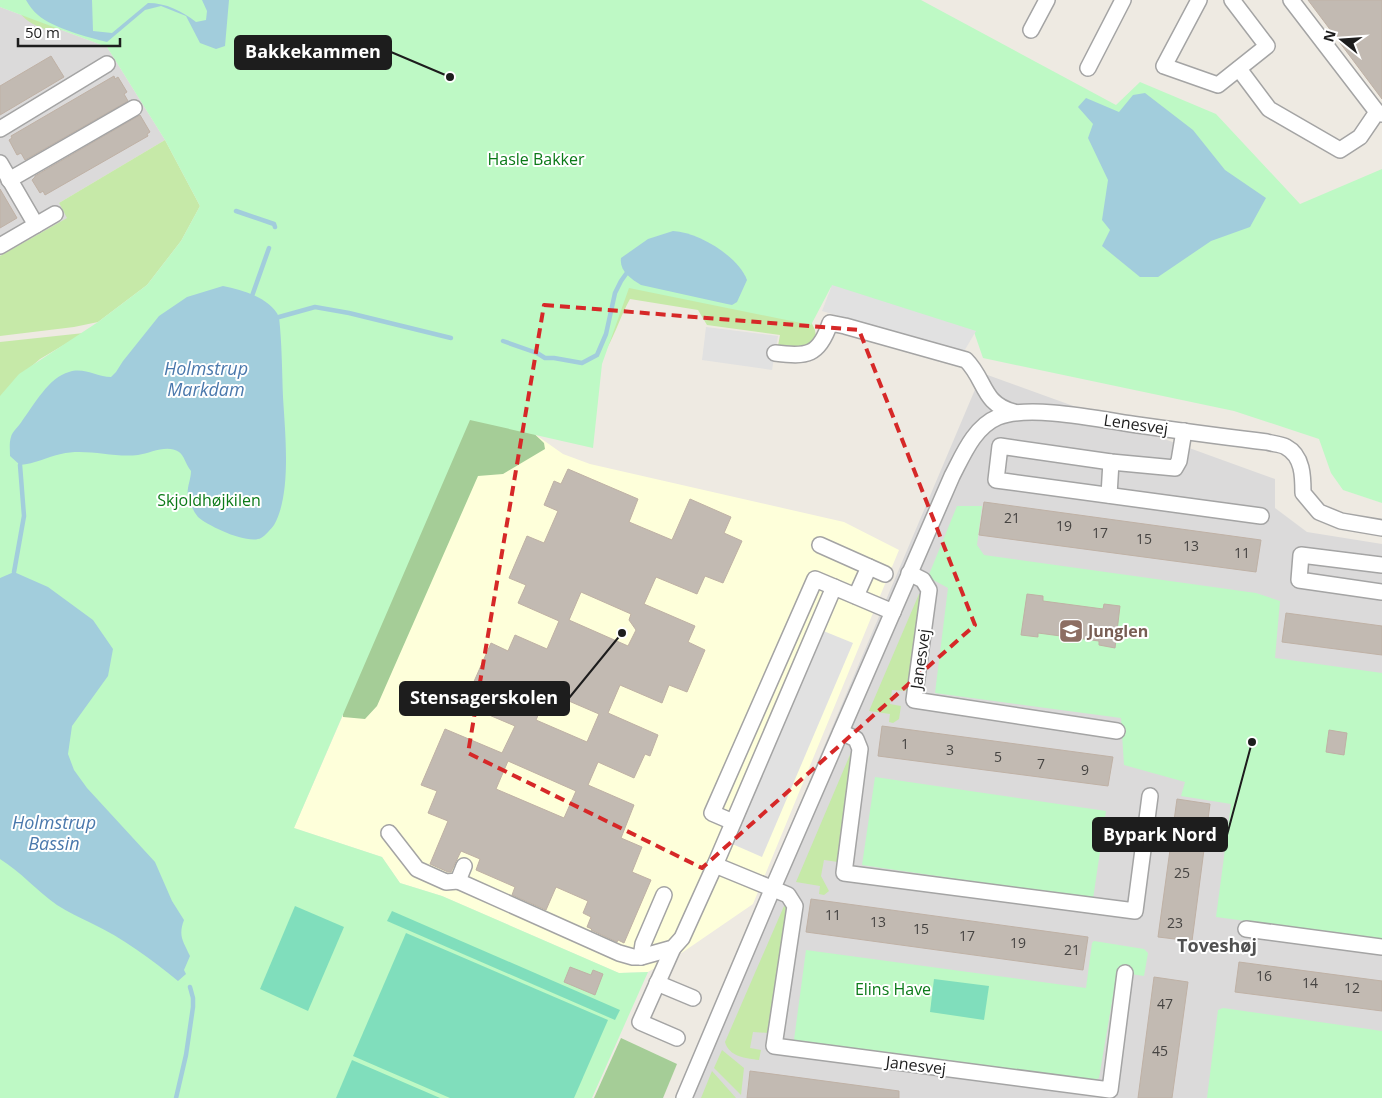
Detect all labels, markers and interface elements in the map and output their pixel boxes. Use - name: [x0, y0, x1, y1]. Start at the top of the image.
- scale bar: [18, 15, 120, 47]
- north arrow: [1317, 15, 1367, 65]
- text: 50 m: [25, 22, 60, 42]
- text: N: [1318, 28, 1340, 44]
- callout: Bakkekammen: [235, 36, 391, 69]
- text: Bakkekammen: [245, 39, 381, 63]
- park label: Hasle Bakker: [487, 148, 585, 170]
- water label: Holmstrup Markdam: [164, 356, 248, 401]
- street label: Lenesvej: [1102, 409, 1170, 439]
- park label: Skjoldhøjkilen: [157, 489, 261, 511]
- house number: 21: [1004, 508, 1020, 527]
- house number: 19: [1056, 516, 1072, 535]
- house number: 17: [1092, 523, 1108, 542]
- house number: 15: [1136, 529, 1152, 548]
- house number: 13: [1183, 536, 1199, 555]
- house number: 11: [1234, 543, 1250, 562]
- school or university icon: Junglen: [1058, 618, 1084, 644]
- place label: Junglen: [1086, 620, 1148, 642]
- street label: Janesvej: [905, 627, 935, 693]
- callout: Stensagerskolen: [400, 682, 569, 715]
- text: Stensagerskolen: [410, 685, 558, 709]
- house number: 1: [901, 734, 909, 753]
- house number: 3: [946, 740, 954, 759]
- house number: 5: [994, 747, 1002, 766]
- house number: 7: [1037, 754, 1045, 773]
- house number: 9: [1081, 760, 1089, 779]
- water label: Holmstrup Bassin: [12, 810, 96, 855]
- callout: Bypark Nord: [1093, 818, 1227, 851]
- text: Bypark Nord: [1103, 822, 1217, 846]
- house number: 25: [1174, 863, 1190, 882]
- house number: 11: [825, 905, 841, 924]
- house number: 13: [870, 912, 886, 931]
- house number: 23: [1167, 913, 1183, 932]
- house number: 15: [913, 919, 929, 938]
- house number: 17: [959, 926, 975, 945]
- house number: 19: [1010, 933, 1026, 952]
- district label: Toveshøj: [1177, 933, 1257, 957]
- house number: 21: [1064, 940, 1080, 959]
- house number: 16: [1256, 966, 1272, 985]
- house number: 14: [1302, 973, 1318, 992]
- park label: Elins Have: [855, 978, 931, 1000]
- house number: 12: [1344, 978, 1360, 997]
- house number: 47: [1157, 994, 1173, 1013]
- house number: 45: [1152, 1041, 1168, 1060]
- street label: Janesvej: [883, 1050, 947, 1080]

